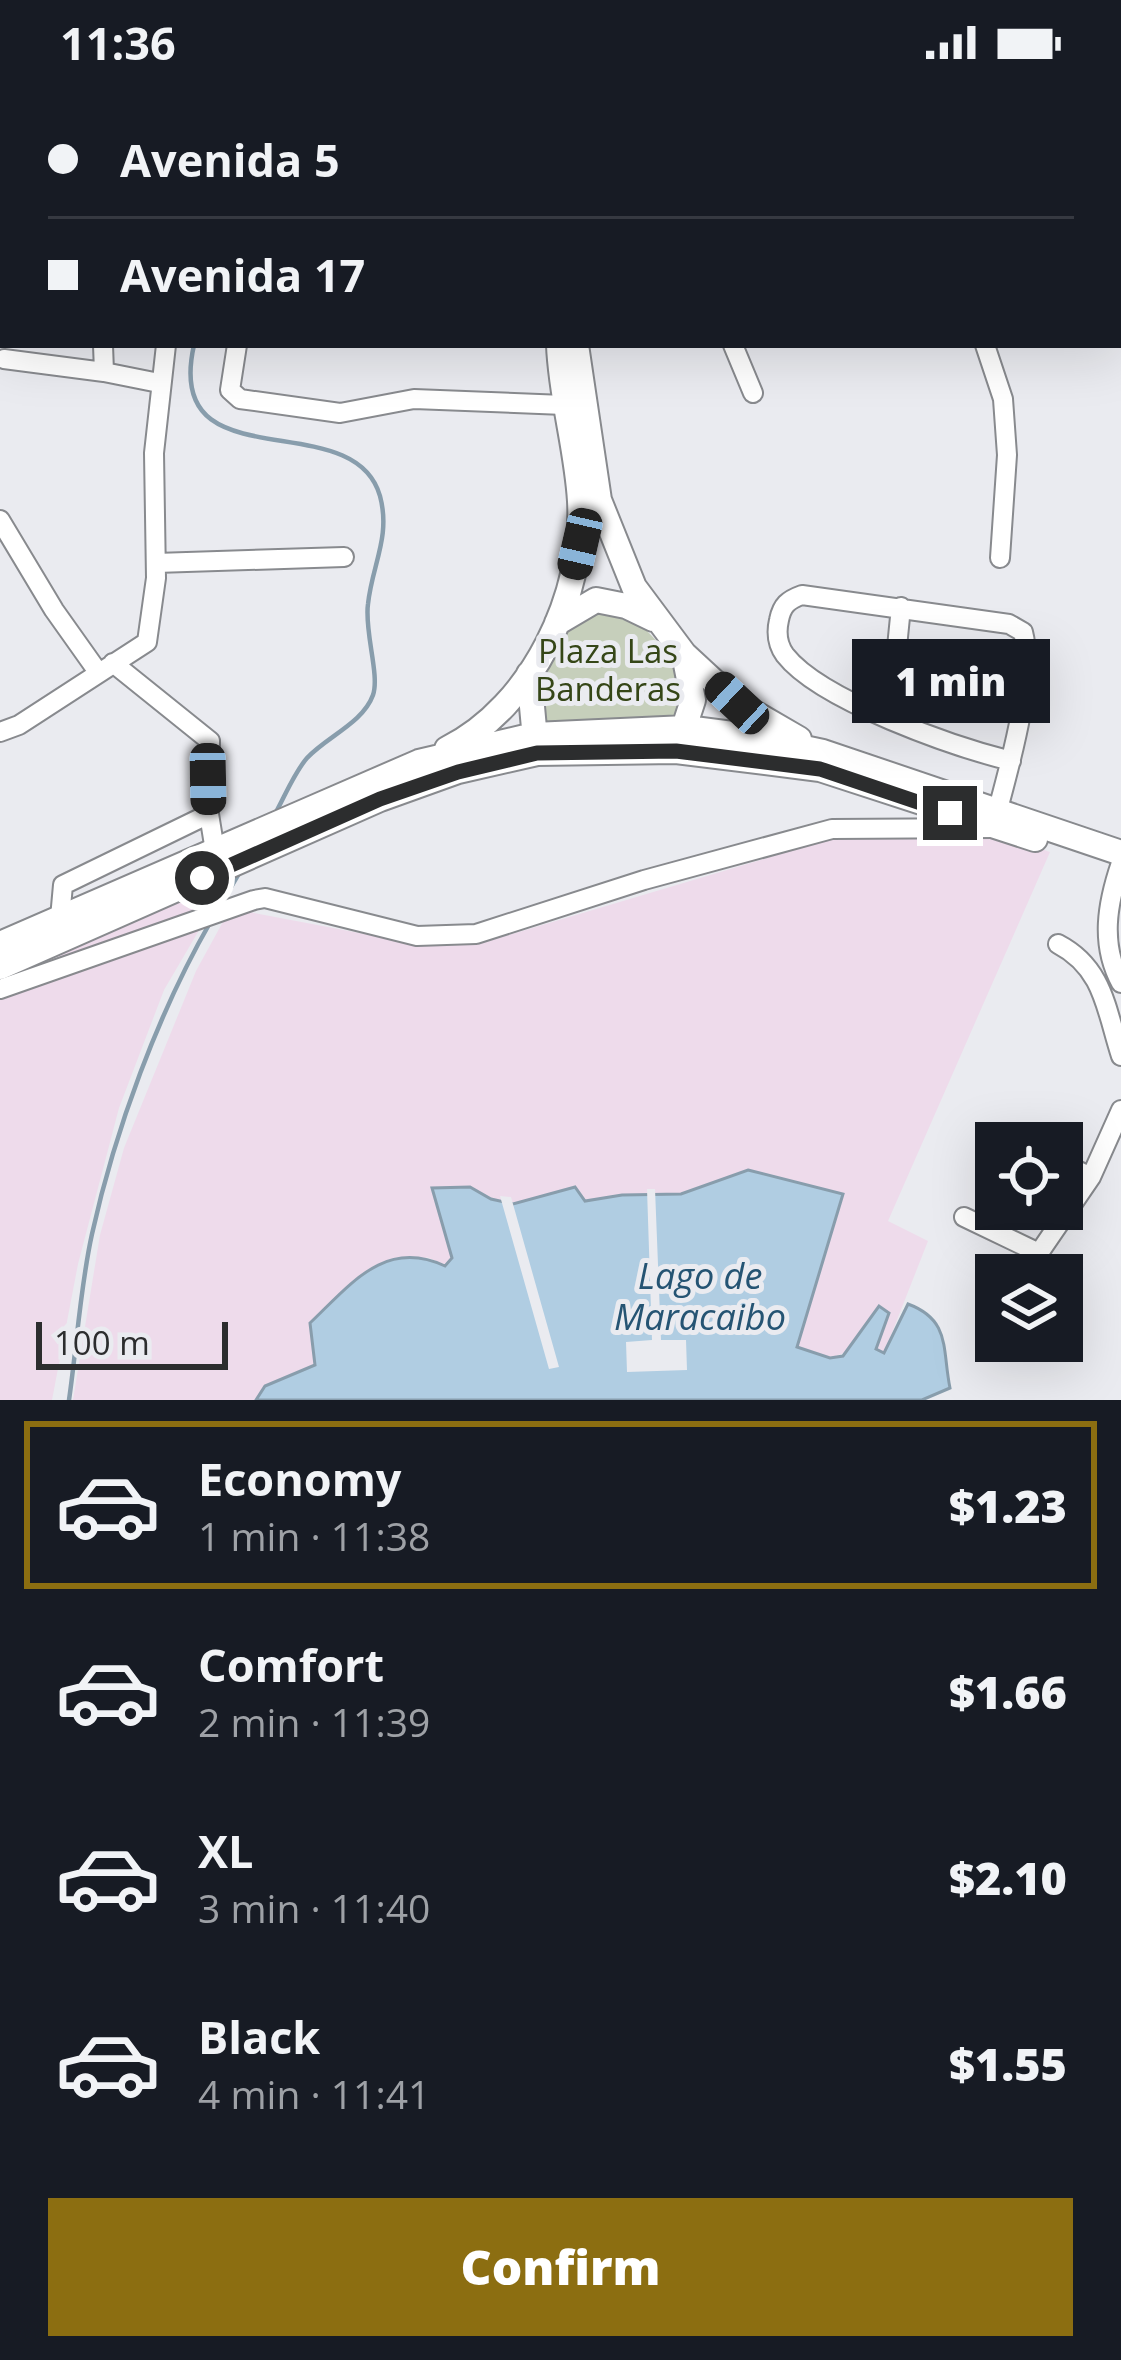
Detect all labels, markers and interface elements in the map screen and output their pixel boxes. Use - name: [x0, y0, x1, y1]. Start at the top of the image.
- text: 11:36: [60, 12, 176, 73]
- text: Avenida 5: [120, 129, 340, 190]
- text: Avenida 17: [120, 244, 365, 305]
- car: [554, 505, 606, 583]
- park label: Plaza Las Banderas: [535, 628, 681, 711]
- callout: 1 min: [851, 639, 1049, 723]
- text: 1 min: [896, 654, 1006, 707]
- car: [698, 665, 776, 741]
- car: [189, 743, 227, 815]
- route end: [923, 786, 977, 840]
- route start: [175, 851, 229, 905]
- map controls: [975, 1122, 1083, 1362]
- button: locate: [975, 1122, 1083, 1230]
- water label: Lago de Maracaibo: [614, 1251, 786, 1341]
- button: layers: [975, 1254, 1083, 1362]
- scale bar: [36, 1316, 228, 1369]
- text: 100 m: [54, 1320, 150, 1365]
- text: Economy: [198, 1448, 401, 1509]
- icon: car: [54, 1451, 162, 1559]
- text: $1.23: [949, 1475, 1067, 1536]
- text: 1 min · 11:38: [198, 1509, 430, 1562]
- text: Comfort: [198, 1634, 384, 1695]
- icon: car: [54, 1637, 162, 1745]
- text: $1.66: [949, 1661, 1067, 1722]
- text: 2 min · 11:39: [198, 1695, 430, 1748]
- text: XL: [198, 1820, 253, 1881]
- icon: car: [54, 1823, 162, 1931]
- text: $2.10: [949, 1847, 1067, 1908]
- text: 3 min · 11:40: [198, 1881, 430, 1934]
- text: Black: [198, 2006, 320, 2067]
- icon: car: [54, 2009, 162, 2117]
- text: $1.55: [949, 2033, 1067, 2094]
- text: 4 min · 11:41: [198, 2067, 430, 2120]
- button: Confirm: [48, 2198, 1073, 2336]

